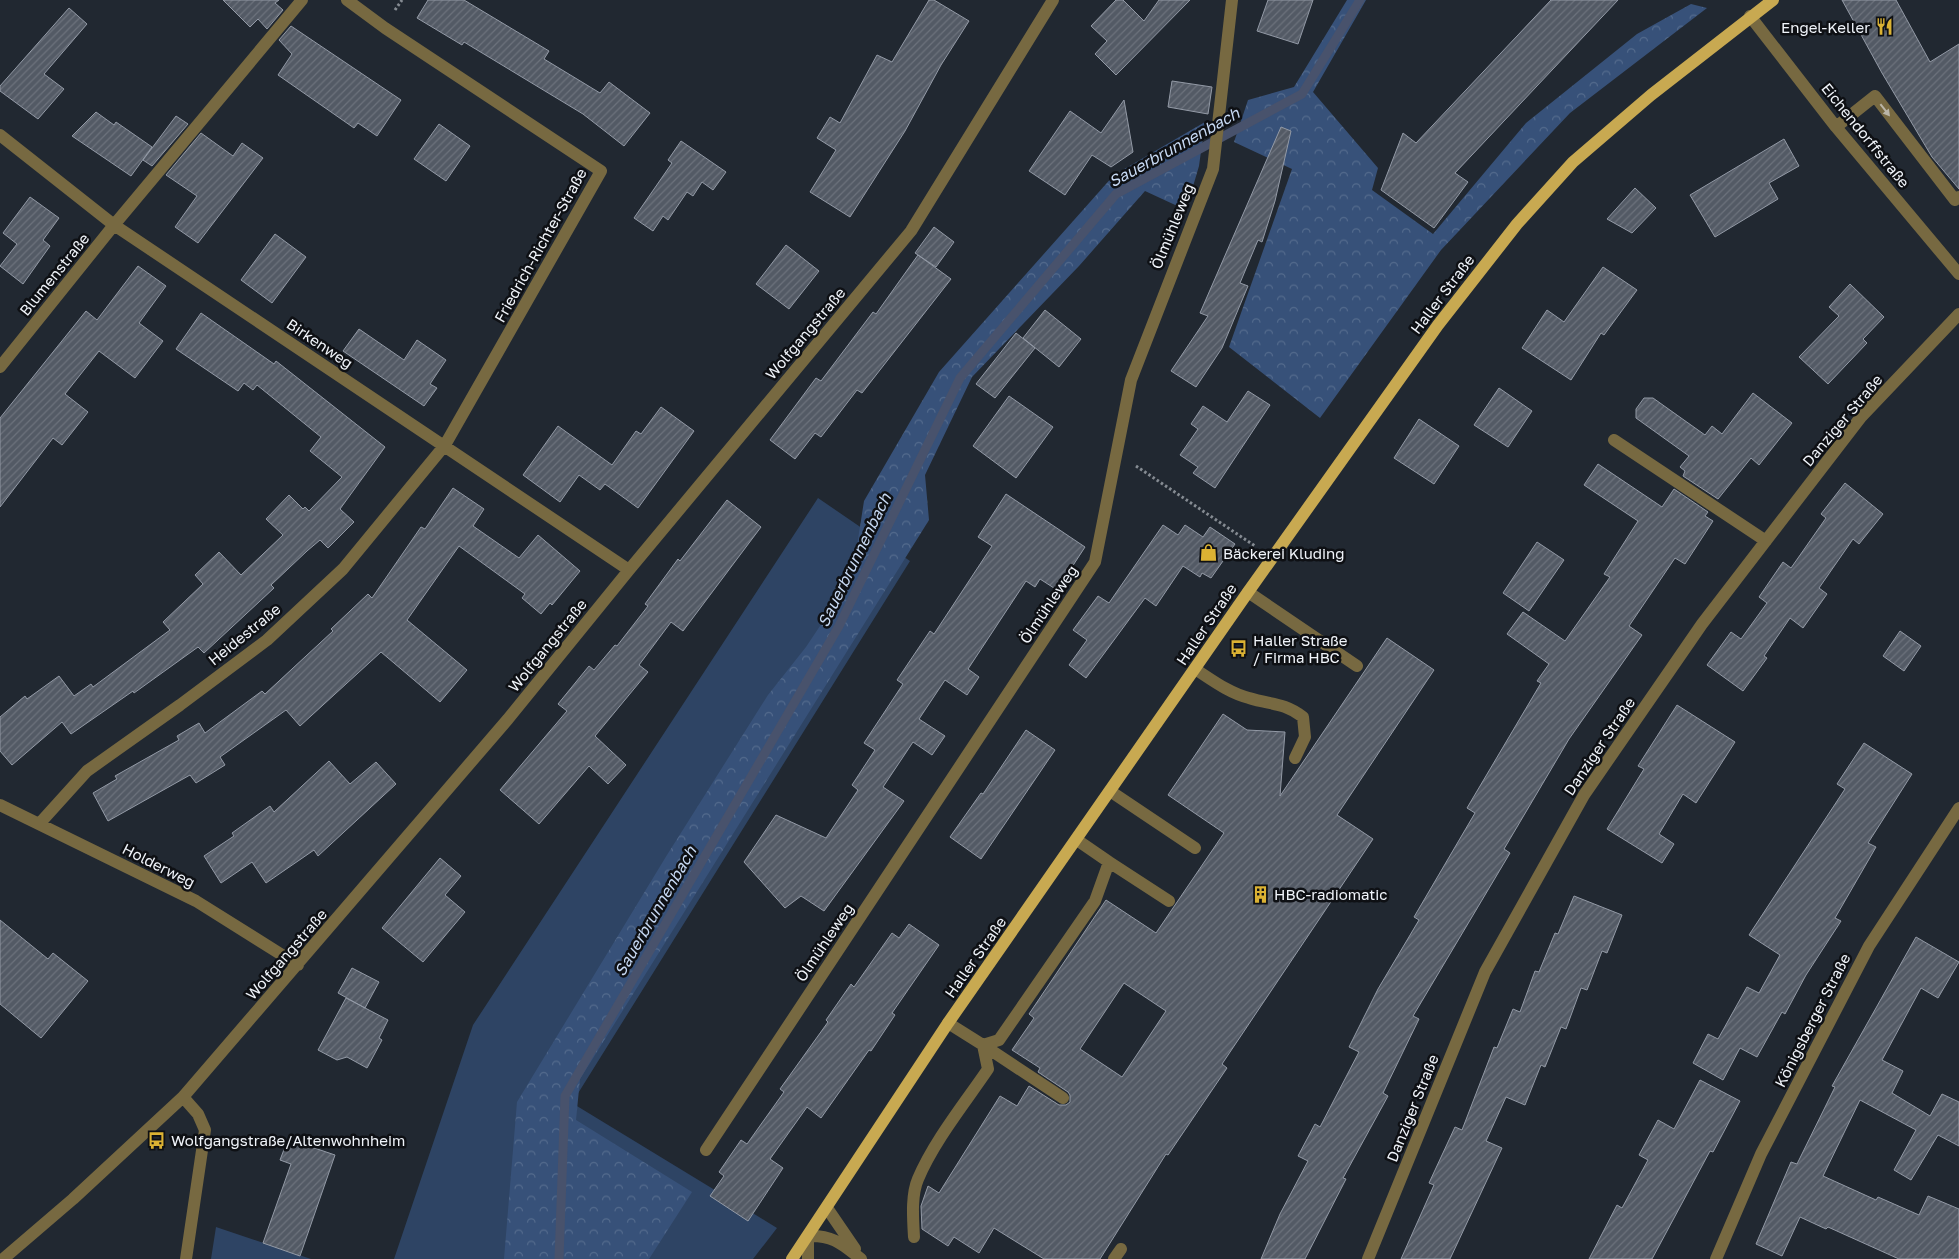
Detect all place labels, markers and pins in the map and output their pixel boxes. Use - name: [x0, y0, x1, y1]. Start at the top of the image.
- restaurant icon: Engel-Keller: [1874, 17, 1894, 37]
- place label: Engel-Keller: [1781, 18, 1870, 36]
- shop icon: Bäckerei Kluding: [1199, 543, 1219, 563]
- place label: Bäckerei Kluding: [1223, 544, 1345, 562]
- place label: Haller Straße / Firma HBC: [1253, 631, 1348, 666]
- bus stop icon: Haller Straße / Firma HBC: [1229, 639, 1249, 659]
- building icon: HBC-radiomatic: [1250, 884, 1270, 904]
- place label: HBC-radiomatic: [1274, 885, 1388, 903]
- bus stop icon: Wolfgangstraße/Altenwohnheim: [147, 1130, 167, 1150]
- place label: Wolfgangstraße/Altenwohnheim: [171, 1131, 405, 1149]

